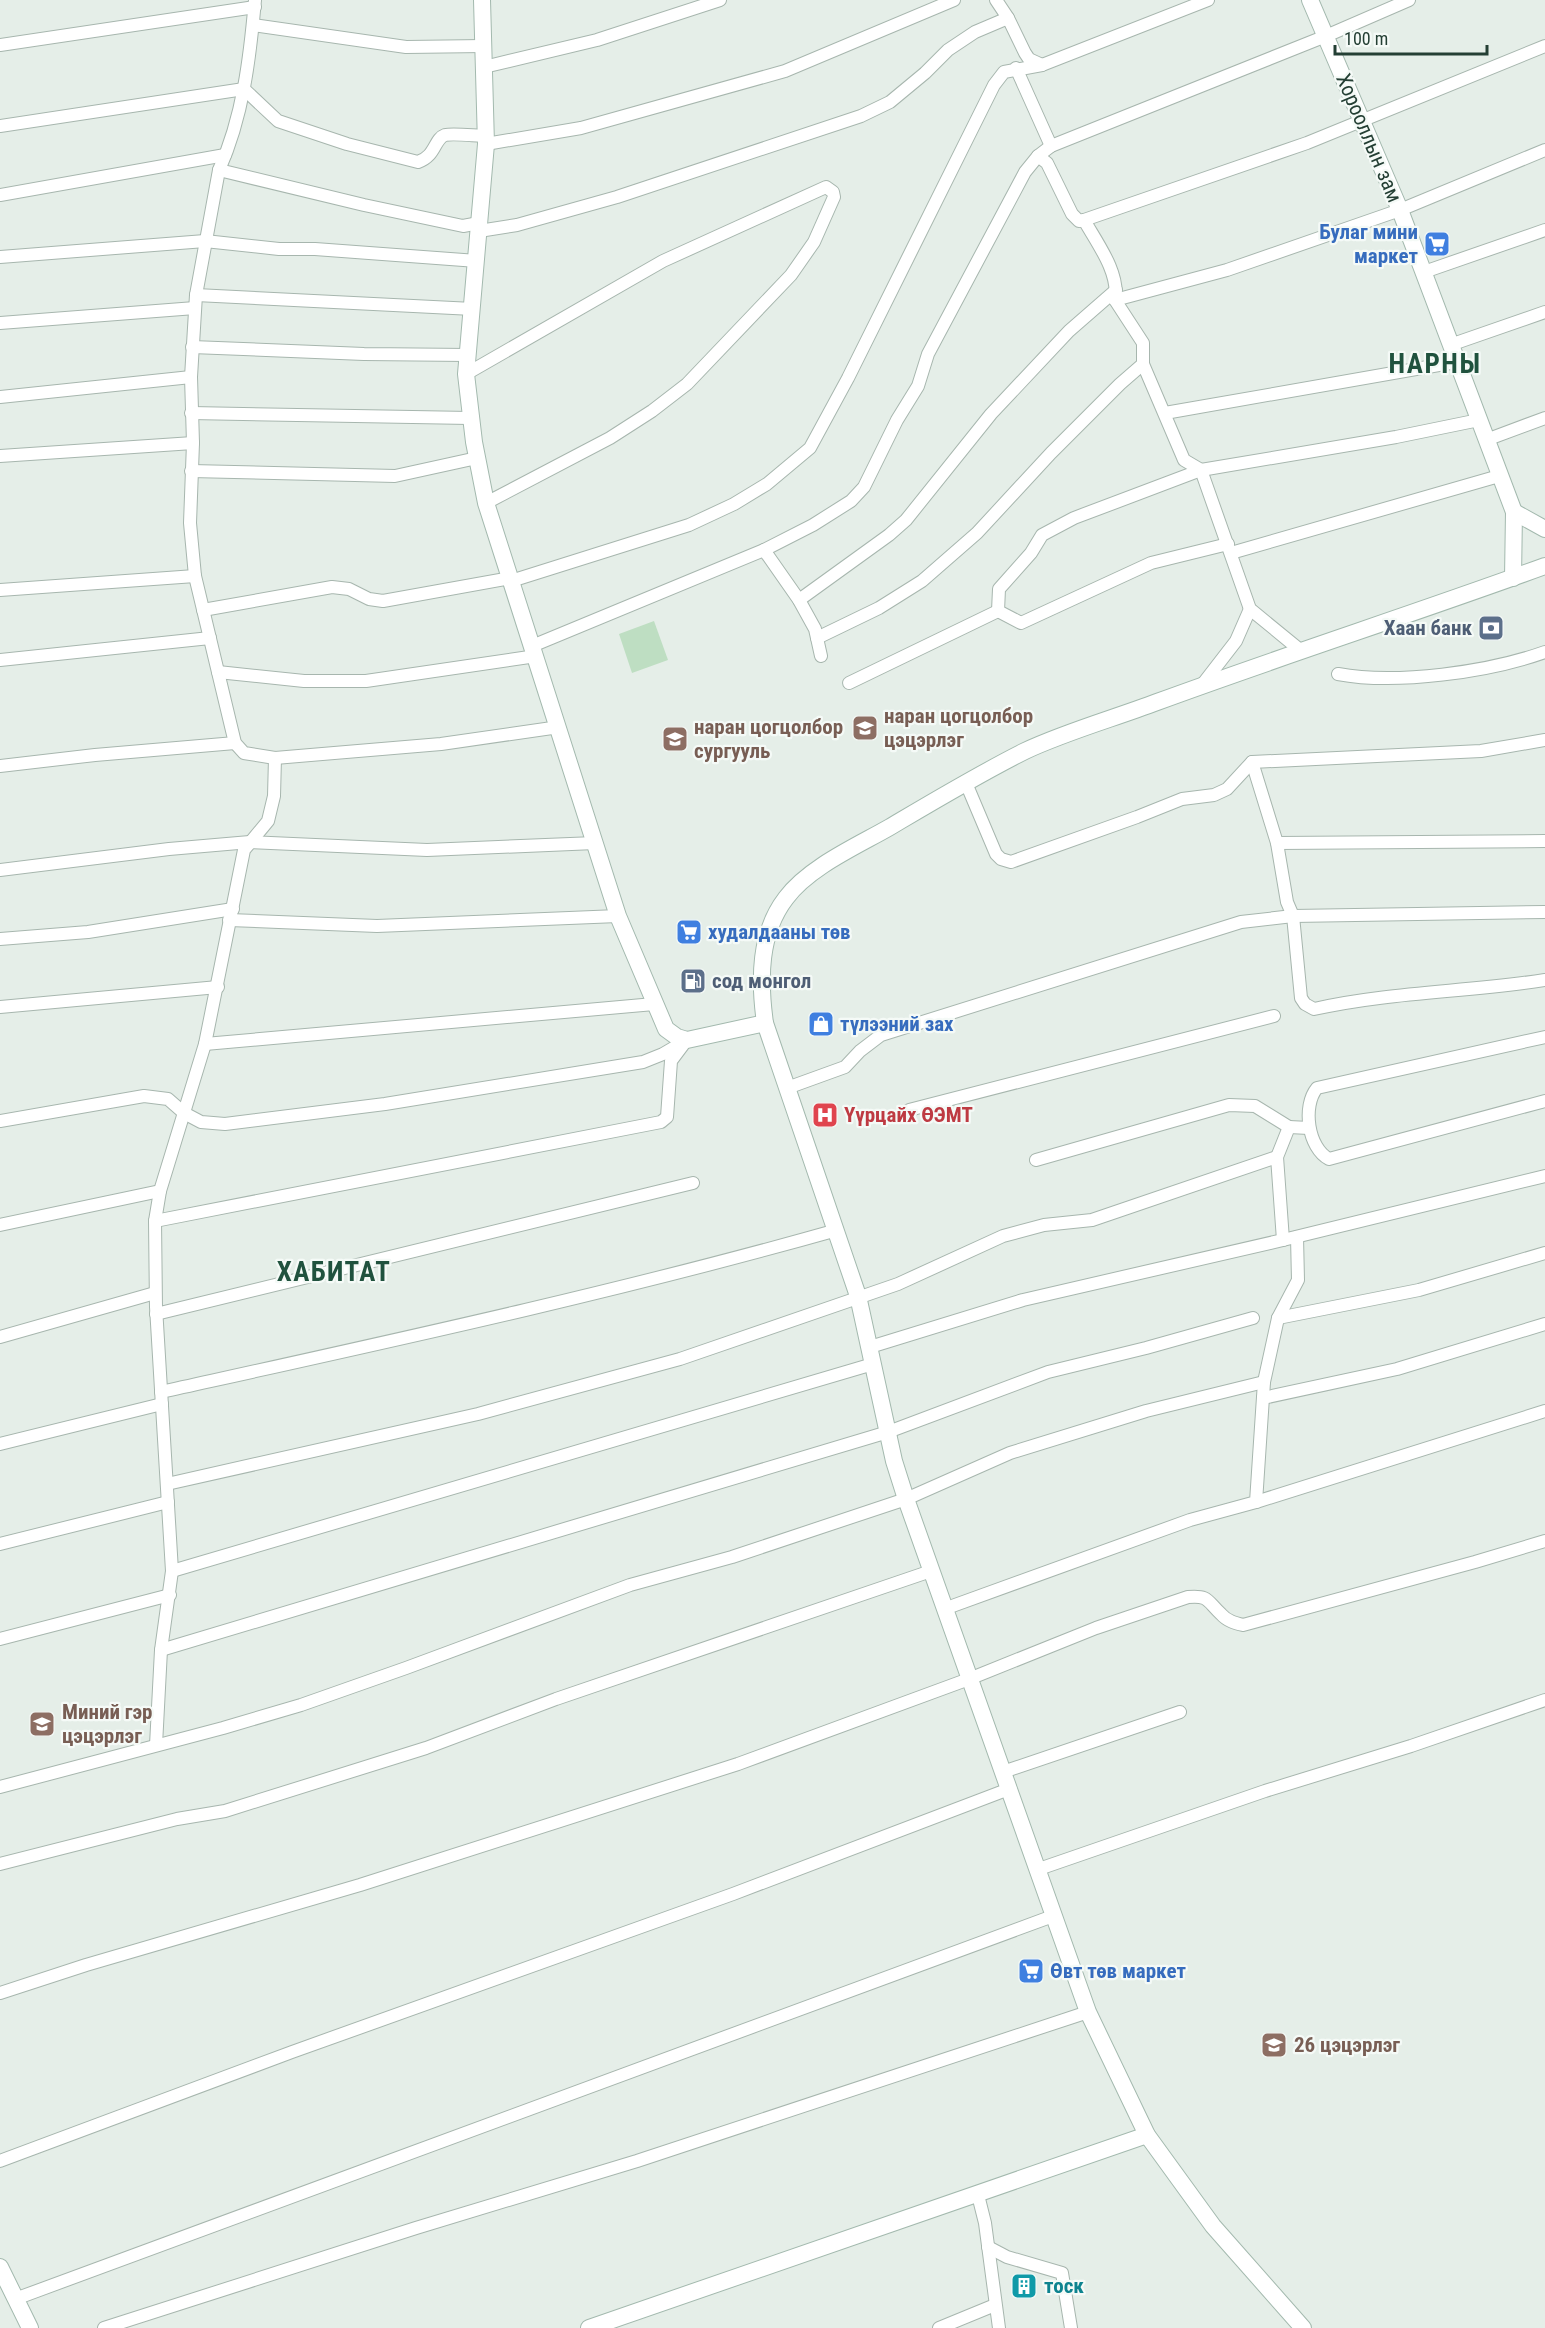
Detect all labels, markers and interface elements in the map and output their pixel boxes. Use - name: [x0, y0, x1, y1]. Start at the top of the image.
- scale bar: [1335, 18, 1486, 56]
- text: 100 m: [1344, 28, 1388, 49]
- street label: Хорооллын зам: [1331, 70, 1407, 206]
- place label: Булаг мини маркет: [1319, 220, 1418, 268]
- supermarket icon: Булаг мини маркет: [1422, 229, 1452, 259]
- district label: НАРНЫ: [1389, 348, 1481, 380]
- bank icon: Хаан банк: [1476, 613, 1506, 643]
- place label: Хаан банк: [1384, 616, 1472, 640]
- place label: наран цогцолбор цэцэрлэг: [884, 704, 1033, 752]
- school or university icon: наран цогцолбор цэцэрлэг: [850, 713, 880, 743]
- place label: наран цогцолбор сургууль: [694, 715, 843, 763]
- school or university icon: наран цогцолбор сургууль: [660, 724, 690, 754]
- supermarket icon: худалдааны төв: [674, 917, 704, 947]
- place label: худалдааны төв: [708, 920, 851, 944]
- fuel station icon: сод монгол: [678, 966, 708, 996]
- place label: сод монгол: [712, 969, 811, 993]
- shop icon: түлээний зах: [806, 1009, 836, 1039]
- place label: түлээний зах: [840, 1012, 954, 1036]
- hospital icon: Үүрцайх ӨЭМТ: [810, 1100, 840, 1130]
- place label: Үүрцайх ӨЭМТ: [844, 1103, 973, 1127]
- district label: ХАБИТАТ: [277, 1256, 391, 1288]
- place label: Миний гэр цэцэрлэг: [62, 1700, 152, 1748]
- school or university icon: Миний гэр цэцэрлэг: [27, 1709, 57, 1739]
- supermarket icon: Өвт төв маркет: [1016, 1956, 1046, 1986]
- place label: Өвт төв маркет: [1050, 1959, 1186, 1983]
- school or university icon: 26 цэцэрлэг: [1259, 2030, 1289, 2060]
- place label: 26 цэцэрлэг: [1294, 2033, 1400, 2057]
- building icon: тоск: [1009, 2271, 1039, 2301]
- place label: тоск: [1044, 2274, 1084, 2298]

